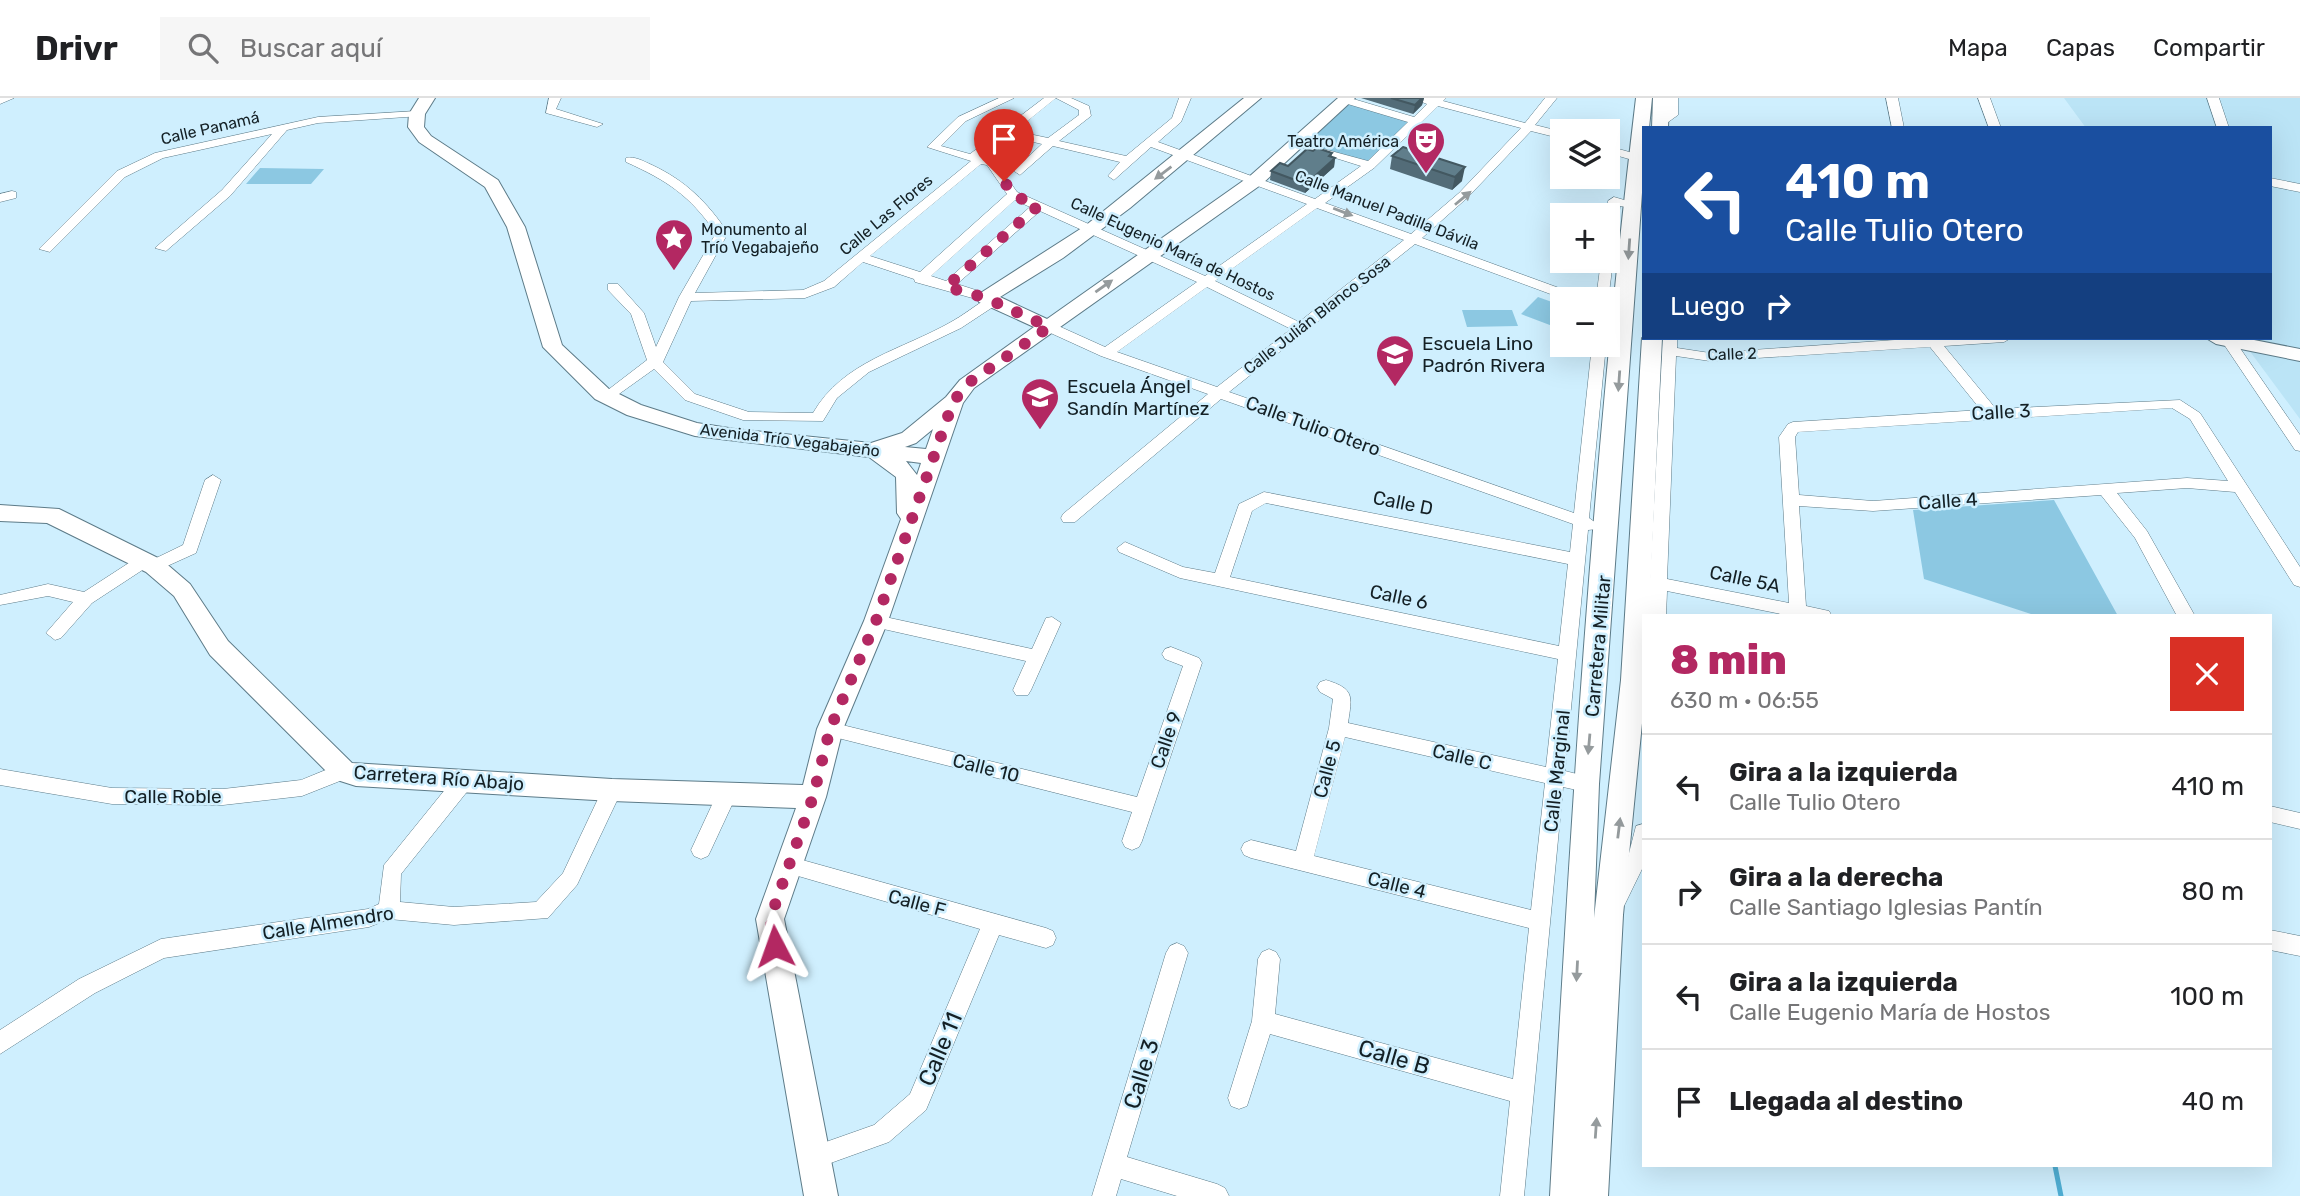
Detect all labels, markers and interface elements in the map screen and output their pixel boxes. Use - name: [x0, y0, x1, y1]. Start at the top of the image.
- search box: [160, 17, 650, 80]
- text: Drivr: [35, 29, 118, 68]
- icon: search: [184, 29, 222, 67]
- text: Buscar aquí: [240, 33, 382, 64]
- text: Mapa: [1948, 34, 2008, 62]
- text: Capas: [2046, 34, 2115, 62]
- text: Compartir: [2153, 34, 2265, 62]
- street label: Calle Panamá: [159, 107, 261, 149]
- pin: [974, 109, 1034, 181]
- map controls: [1550, 119, 1620, 357]
- button: layers: [1550, 119, 1620, 189]
- icon: arrive: [985, 120, 1023, 158]
- theatre icon: Teatro América: [1405, 120, 1447, 175]
- place label: Teatro América: [1287, 132, 1399, 151]
- text: 410 m: [1785, 152, 1930, 210]
- icon: left: [1670, 154, 1761, 245]
- one-way arrow: [1154, 166, 1172, 180]
- street label: Calle Manuel Padilla Dávila: [1292, 166, 1482, 254]
- street label: Calle Las Flores: [836, 171, 936, 259]
- one-way arrow: [1454, 190, 1472, 206]
- street label: Calle Eugenio María de Hostos: [1068, 193, 1278, 305]
- button: +: [1550, 203, 1620, 273]
- one-way arrow: [1332, 207, 1353, 218]
- text: Calle Tulio Otero: [1785, 211, 2024, 249]
- place icon: Monumento al Trío Vegabajeño: [653, 217, 695, 272]
- place label: Monumento al Trío Vegabajeño: [701, 220, 819, 257]
- one-way arrow: [1623, 238, 1634, 260]
- street label: Calle Julián Blanco Sosa: [1240, 252, 1394, 378]
- one-way arrow: [1095, 280, 1113, 294]
- button: −: [1550, 287, 1620, 357]
- icon: right: [1759, 287, 1797, 325]
- text: Luego: [1670, 291, 1745, 322]
- place label: Escuela Lino Padrón Rivera: [1422, 332, 1545, 377]
- school or university icon: Escuela Lino Padrón Rivera: [1374, 333, 1416, 388]
- street label: Calle 2: [1707, 344, 1757, 364]
- one-way arrow: [1613, 370, 1624, 392]
- place label: Escuela Ángel Sandín Martínez: [1067, 375, 1210, 420]
- school or university icon: Escuela Ángel Sandín Martínez: [1019, 376, 1061, 431]
- street label: Calle Tulio Otero: [1242, 391, 1384, 461]
- street label: Calle 3: [1971, 399, 2031, 425]
- street label: Avenida Trío Vegabajeño: [699, 420, 881, 460]
- street label: Calle D: [1371, 486, 1435, 520]
- street label: Calle 4: [1918, 487, 1979, 515]
- street label: Calle 5A: [1708, 560, 1783, 598]
- street label: Carretera Militar: [1580, 573, 1616, 718]
- street label: Calle 6: [1368, 580, 1430, 614]
- text: 8 min: [1670, 635, 1787, 685]
- button: close: [2170, 637, 2244, 711]
- text: 630 m · 06:55: [1670, 686, 1819, 714]
- street label: Calle 9: [1146, 708, 1186, 772]
- street label: Calle Marginal: [1539, 709, 1575, 833]
- one-way arrow: [1583, 733, 1594, 755]
- street label: Calle 5: [1308, 738, 1346, 800]
- street label: Calle C: [1430, 739, 1494, 775]
- street label: Calle 10: [950, 749, 1022, 787]
- text: Gira a la izquierda: [1729, 757, 1958, 788]
- street label: Carretera Río Abajo: [353, 761, 525, 795]
- icon: left: [1670, 768, 1708, 806]
- text: 410 m: [2171, 771, 2244, 802]
- street label: Calle Roble: [124, 785, 222, 808]
- text: Calle Tulio Otero: [1729, 788, 1901, 816]
- one-way arrow: [1614, 817, 1625, 839]
- text: Gira a la derecha: [1729, 862, 1943, 893]
- street label: Calle 4: [1365, 867, 1429, 903]
- icon: right: [1670, 873, 1708, 911]
- text: 80 m: [2181, 876, 2244, 907]
- street label: Calle F: [886, 884, 948, 922]
- text: Calle Santiago Iglesias Pantín: [1729, 893, 2043, 921]
- street label: Calle Almendro: [261, 901, 395, 945]
- position arrow: [738, 909, 812, 983]
- one-way arrow: [1572, 960, 1583, 982]
- text: Gira a la izquierda: [1729, 967, 1958, 998]
- icon: left: [1670, 978, 1708, 1016]
- text: 100 m: [2170, 981, 2244, 1012]
- text: Calle Eugenio María de Hostos: [1729, 998, 2050, 1026]
- street label: Calle 11: [912, 1008, 968, 1090]
- street label: Calle B: [1355, 1033, 1433, 1081]
- street label: Calle 3: [1117, 1036, 1165, 1112]
- icon: arrive: [1670, 1083, 1708, 1121]
- text: Llegada al destino: [1729, 1086, 1963, 1117]
- text: 40 m: [2182, 1086, 2244, 1117]
- one-way arrow: [1590, 1117, 1601, 1139]

